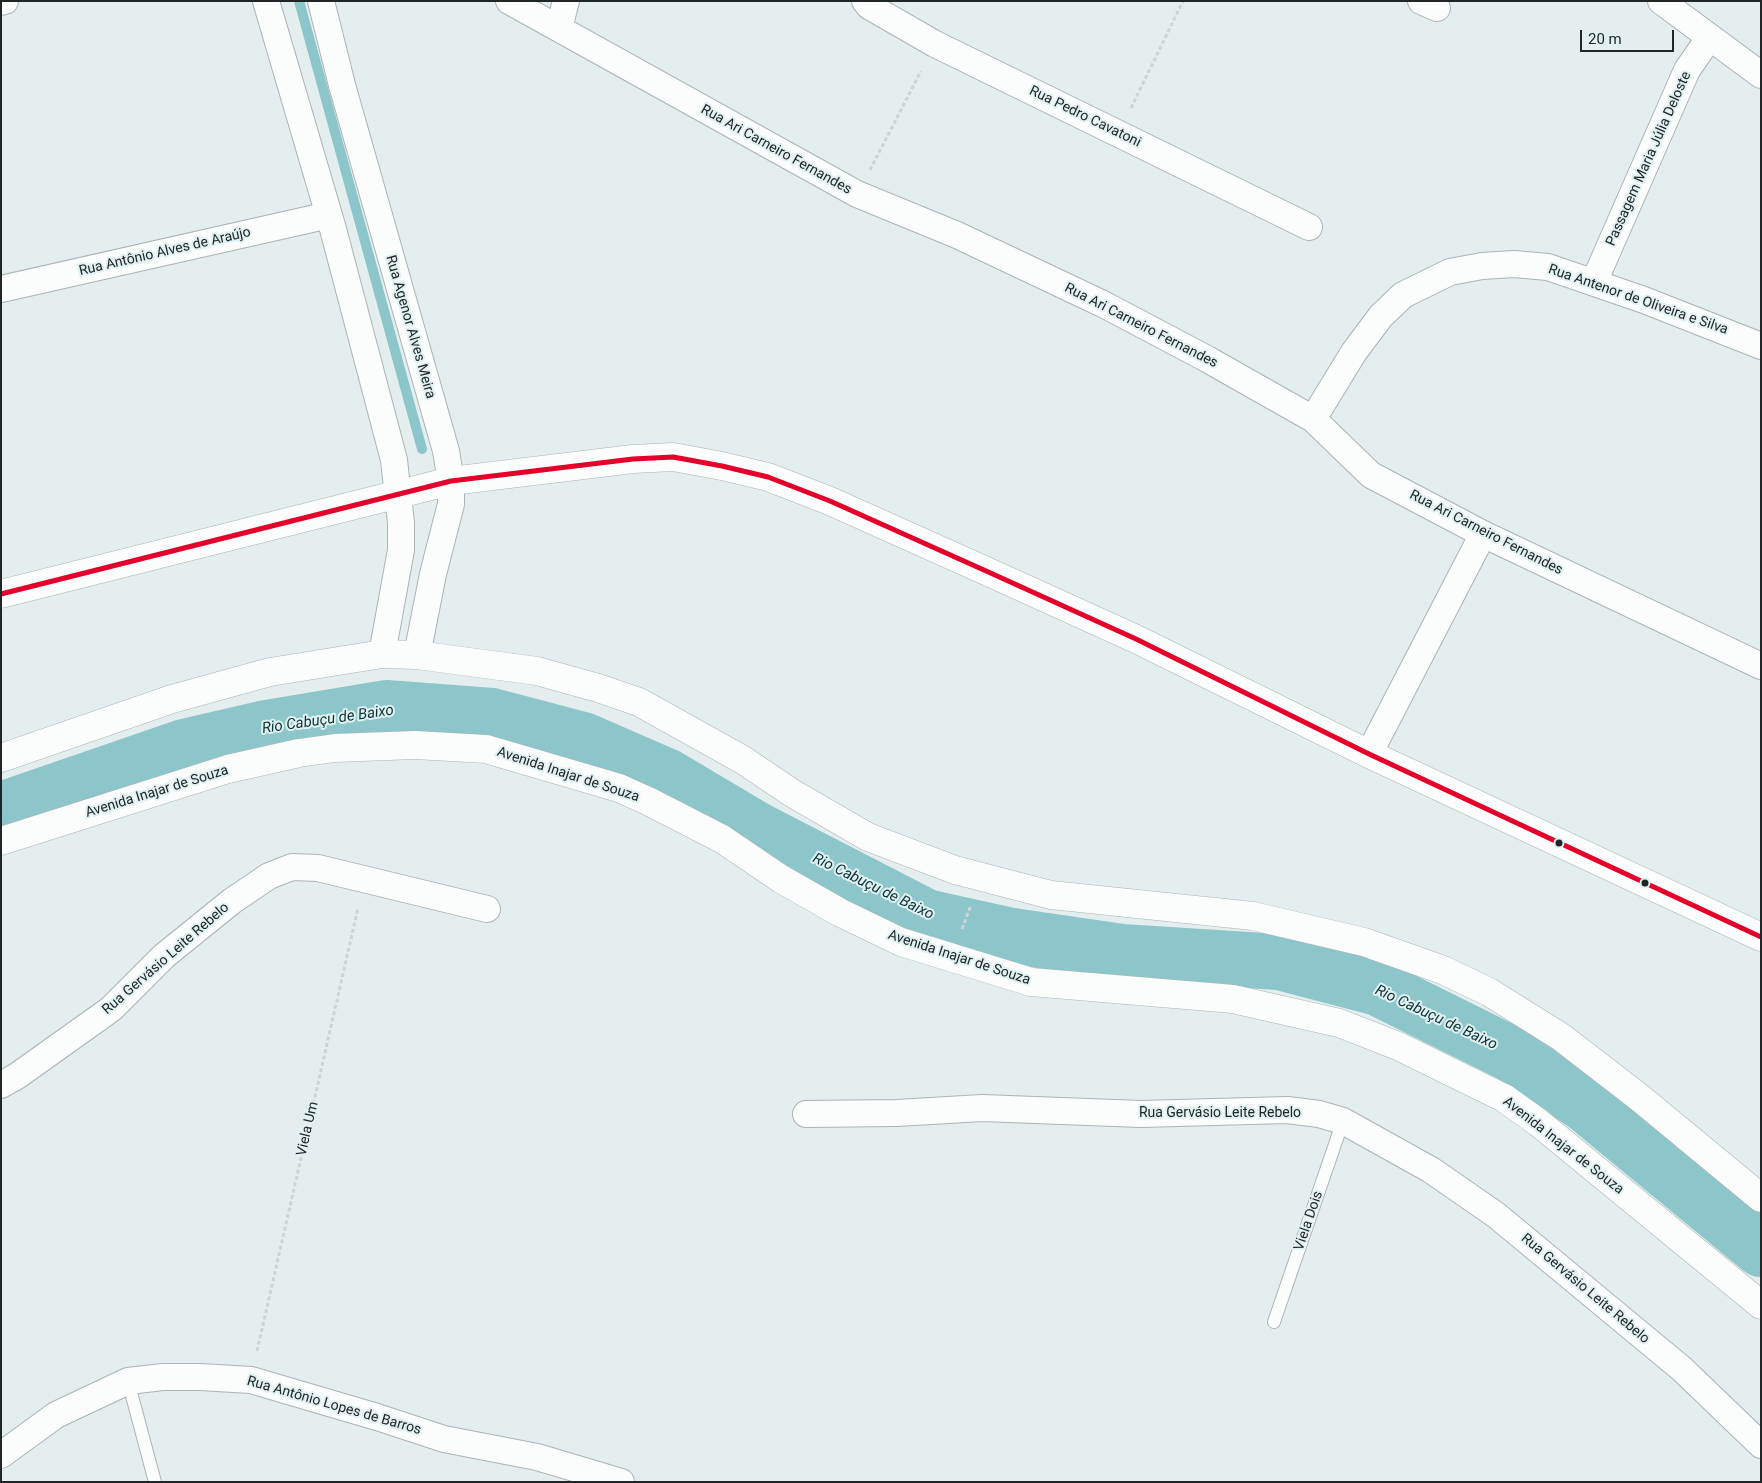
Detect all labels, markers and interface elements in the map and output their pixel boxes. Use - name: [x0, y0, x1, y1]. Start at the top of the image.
- scale bar: [1582, 20, 1676, 52]
- text: 20 m: [1588, 30, 1622, 48]
- street label: Passagem Maria Júlia Deloste: [1603, 69, 1695, 249]
- street label: Rua Pedro Cavatoni: [1026, 83, 1144, 151]
- street label: Rua Ari Carneiro Fernandes: [698, 102, 854, 198]
- street label: Rua Antônio Alves de Araújo: [77, 224, 253, 280]
- street label: Rua Agenor Alves Meira: [381, 253, 439, 401]
- street label: Rua Antenor de Oliveira e Silva: [1546, 261, 1730, 339]
- street label: Rua Ari Carneiro Fernandes: [1062, 280, 1220, 372]
- street label: Rua Ari Carneiro Fernandes: [1407, 487, 1565, 579]
- water label: Rio Cabuçu de Baixo: [261, 702, 395, 738]
- street label: Avenida Inajar de Souza: [495, 744, 641, 806]
- street label: Avenida Inajar de Souza: [83, 762, 231, 822]
- unlabelled marker: [1554, 838, 1564, 848]
- water label: Rio Cabuçu de Baixo: [809, 850, 937, 924]
- unlabelled marker: [1640, 878, 1650, 888]
- street label: Rua Gervásio Leite Rebelo: [99, 899, 233, 1019]
- street label: Avenida Inajar de Souza: [886, 927, 1032, 989]
- water label: Rio Cabuçu de Baixo: [1372, 982, 1500, 1054]
- street label: Avenida Inajar de Souza: [1499, 1094, 1627, 1198]
- street label: Viela Um: [294, 1100, 322, 1158]
- street label: Rua Gervásio Leite Rebelo: [1139, 1105, 1301, 1121]
- street label: Viela Dois: [1291, 1189, 1327, 1253]
- street label: Rua Gervásio Leite Rebelo: [1517, 1230, 1653, 1348]
- street label: Rua Antônio Lopes de Barros: [245, 1373, 423, 1439]

